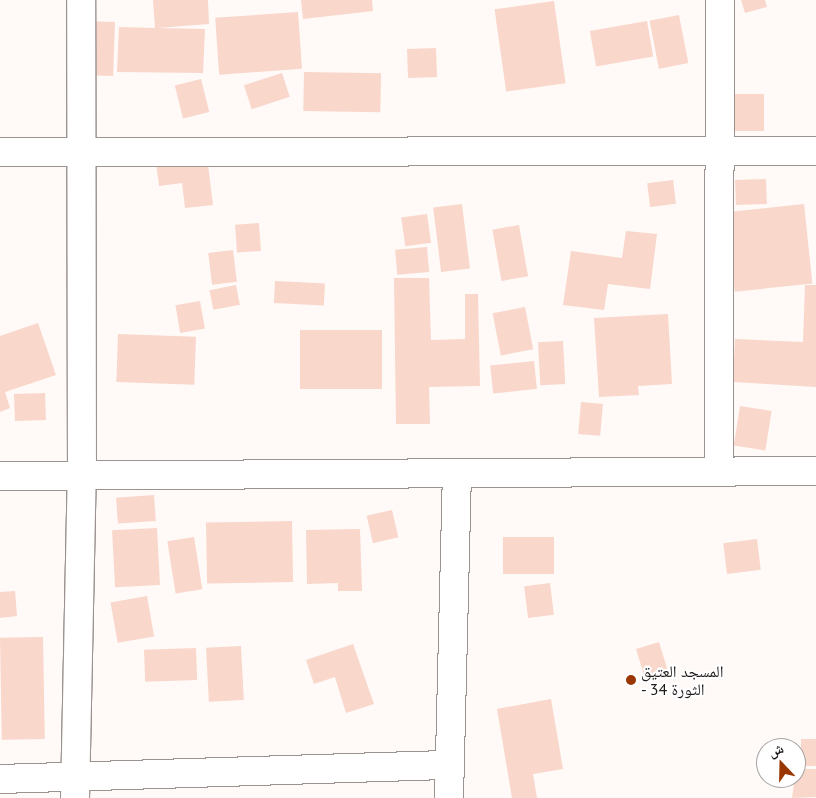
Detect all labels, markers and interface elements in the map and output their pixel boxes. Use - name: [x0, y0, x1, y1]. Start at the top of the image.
- place label: المسجد العتيق - الثورة 34: [641, 661, 724, 699]
- marker: المسجد العتيق - الثورة 34: [625, 674, 637, 686]
- north arrow: [756, 738, 806, 788]
- text: ش: [766, 739, 786, 761]

